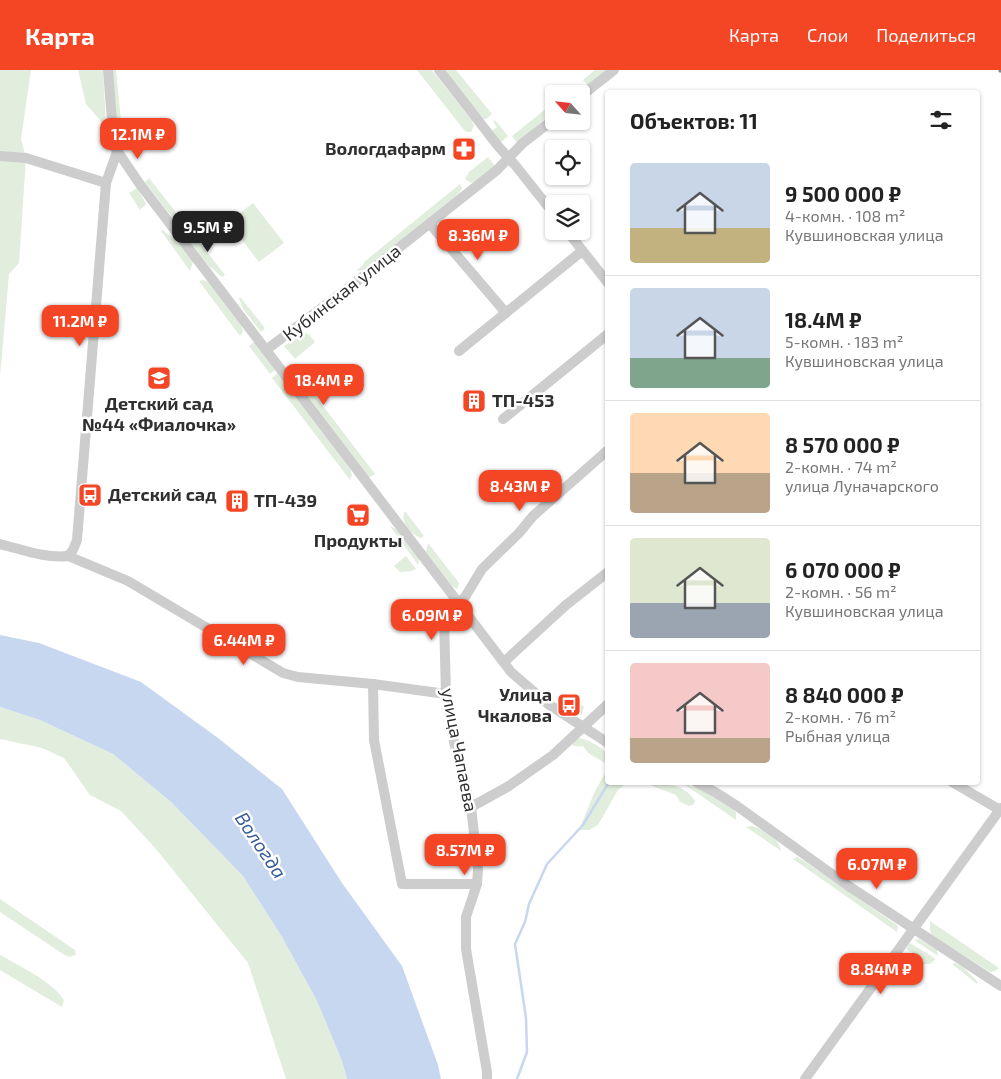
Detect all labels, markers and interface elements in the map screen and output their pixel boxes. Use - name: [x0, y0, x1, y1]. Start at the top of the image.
- text: Карта: [25, 21, 95, 50]
- text: Карта: [729, 24, 779, 46]
- text: Слои: [807, 24, 848, 46]
- text: Поделиться: [876, 24, 976, 46]
- north arrow: [545, 85, 590, 130]
- map controls: [545, 85, 590, 240]
- icon: filters: [927, 106, 955, 134]
- text: Объектов: 11: [630, 108, 758, 133]
- pin: 12.1M ₽: [92, 118, 184, 160]
- text: 12.1M ₽: [111, 124, 165, 143]
- pharmacy icon: Вологдафарм: [451, 136, 477, 162]
- place label: Вологдафарм: [325, 137, 446, 159]
- button: locate: [545, 140, 590, 185]
- text: 9 500 000 ₽: [785, 181, 901, 206]
- icon: home: [670, 183, 730, 243]
- button: layers: [545, 195, 590, 240]
- text: 4-комн. · 108 m²: [785, 206, 905, 225]
- pin: 9.5M ₽: [167, 210, 249, 253]
- text: 9.5M ₽: [183, 217, 233, 236]
- pin: 8.36M ₽: [432, 218, 524, 261]
- text: 8.36M ₽: [448, 225, 508, 244]
- text: Кувшиновская улица: [785, 225, 944, 244]
- street label: Кубинская улица: [278, 239, 405, 345]
- pin: 11.2M ₽: [34, 304, 126, 347]
- text: 18.4M ₽: [785, 307, 862, 332]
- icon: home: [670, 308, 730, 368]
- text: 11.2M ₽: [53, 311, 107, 330]
- text: 5-комн. · 183 m²: [785, 332, 903, 351]
- text: Кувшиновская улица: [785, 351, 944, 370]
- pin: 18.4M ₽: [278, 364, 370, 406]
- school or university icon: Детский сад №44 «Фиалочка»: [146, 365, 172, 391]
- text: 18.4M ₽: [295, 370, 353, 389]
- building icon: ТП-453: [461, 388, 487, 414]
- place label: ТП-453: [492, 389, 554, 411]
- place label: Детский сад №44 «Фиалочка»: [82, 392, 236, 435]
- text: 8 570 000 ₽: [785, 432, 900, 457]
- icon: home: [670, 433, 730, 493]
- text: 2-комн. · 74 m²: [785, 457, 897, 476]
- pin: 8.43M ₽: [474, 470, 566, 512]
- text: 8.43M ₽: [490, 476, 550, 495]
- text: улица Луначарского: [785, 476, 939, 495]
- bus stop icon: Детский сад: [77, 482, 103, 508]
- place label: Детский сад: [108, 483, 217, 505]
- building icon: ТП-439: [224, 488, 250, 514]
- place label: ТП-439: [254, 489, 317, 511]
- supermarket icon: Продукты: [345, 502, 371, 528]
- place label: Продукты: [314, 529, 402, 551]
- text: 6 070 000 ₽: [785, 557, 901, 582]
- icon: home: [670, 558, 730, 618]
- text: 2-комн. · 56 m²: [785, 582, 897, 601]
- pin: 6.09M ₽: [386, 598, 478, 641]
- text: Кувшиновская улица: [785, 601, 944, 620]
- text: 6.09M ₽: [402, 605, 462, 624]
- pin: 6.44M ₽: [198, 624, 290, 666]
- text: 6.44M ₽: [213, 630, 275, 649]
- text: 8 840 000 ₽: [785, 682, 904, 707]
- place label: Улица Чкалова: [478, 683, 552, 726]
- icon: home: [670, 683, 730, 743]
- street label: улица Чапаева: [437, 686, 483, 813]
- bus stop icon: Улица Чкалова: [556, 692, 582, 718]
- text: 2-комн. · 76 m²: [785, 707, 896, 726]
- text: Рыбная улица: [785, 726, 890, 745]
- water label: Вологда: [231, 807, 292, 882]
- pin: 8.57M ₽: [419, 834, 511, 876]
- text: 8.57M ₽: [436, 840, 494, 859]
- pin: 6.07M ₽: [831, 848, 923, 890]
- text: 6.07M ₽: [847, 854, 907, 873]
- pin: 8.84M ₽: [835, 952, 927, 995]
- text: 8.84M ₽: [850, 959, 912, 978]

